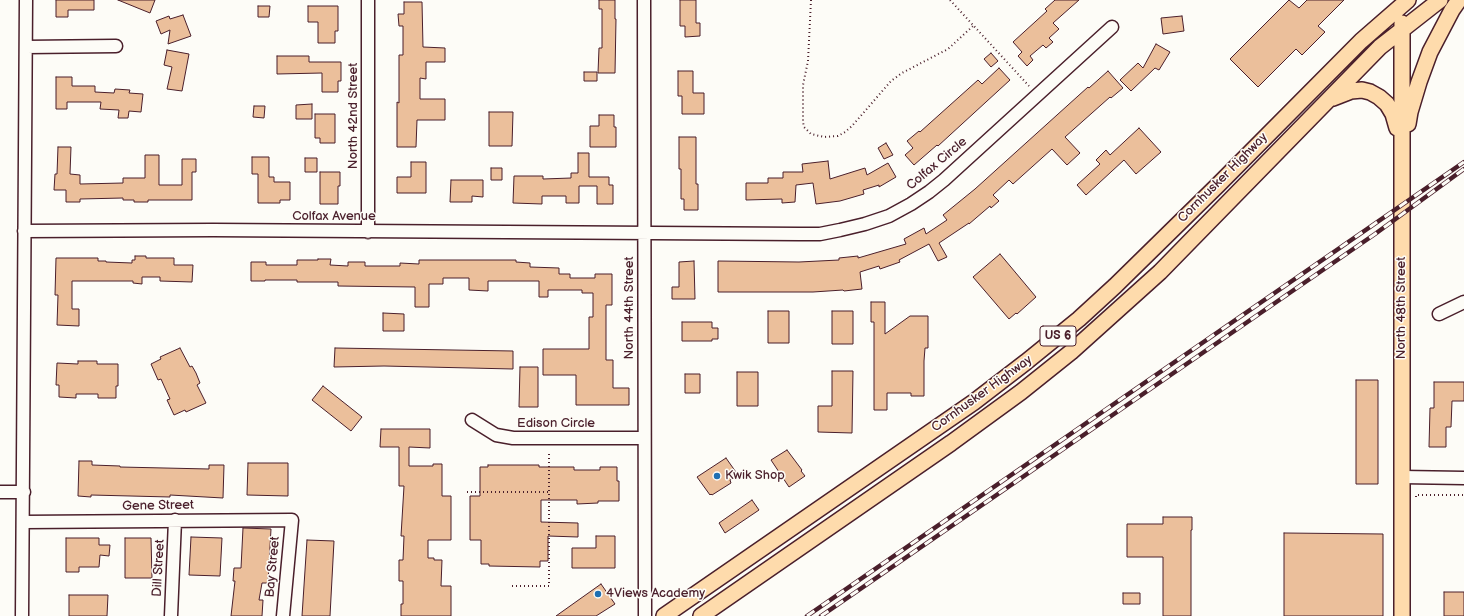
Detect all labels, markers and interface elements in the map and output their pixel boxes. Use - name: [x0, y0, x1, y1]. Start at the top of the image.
- street label: North 42nd Street: [346, 63, 362, 169]
- street label: Cornhusker Highway: [1175, 130, 1271, 226]
- street label: Colfax Circle: [904, 134, 970, 194]
- street label: Colfax Avenue: [292, 209, 376, 225]
- street label: North 44th Street: [622, 257, 638, 359]
- street label: North 48th Street: [1394, 257, 1410, 359]
- road number: US 6: [1040, 326, 1076, 346]
- street label: Cornhusker Highway: [929, 352, 1035, 436]
- street label: Edison Circle: [517, 416, 595, 432]
- place label: Kwik Shop: [725, 468, 785, 484]
- marker: Kwik Shop: [712, 471, 722, 481]
- street label: Gene Street: [122, 498, 194, 514]
- street label: Bay Street: [263, 536, 283, 598]
- street label: Dill Street: [150, 539, 168, 597]
- place label: 4Views Academy: [606, 586, 705, 602]
- marker: 4Views Academy: [593, 589, 603, 599]

